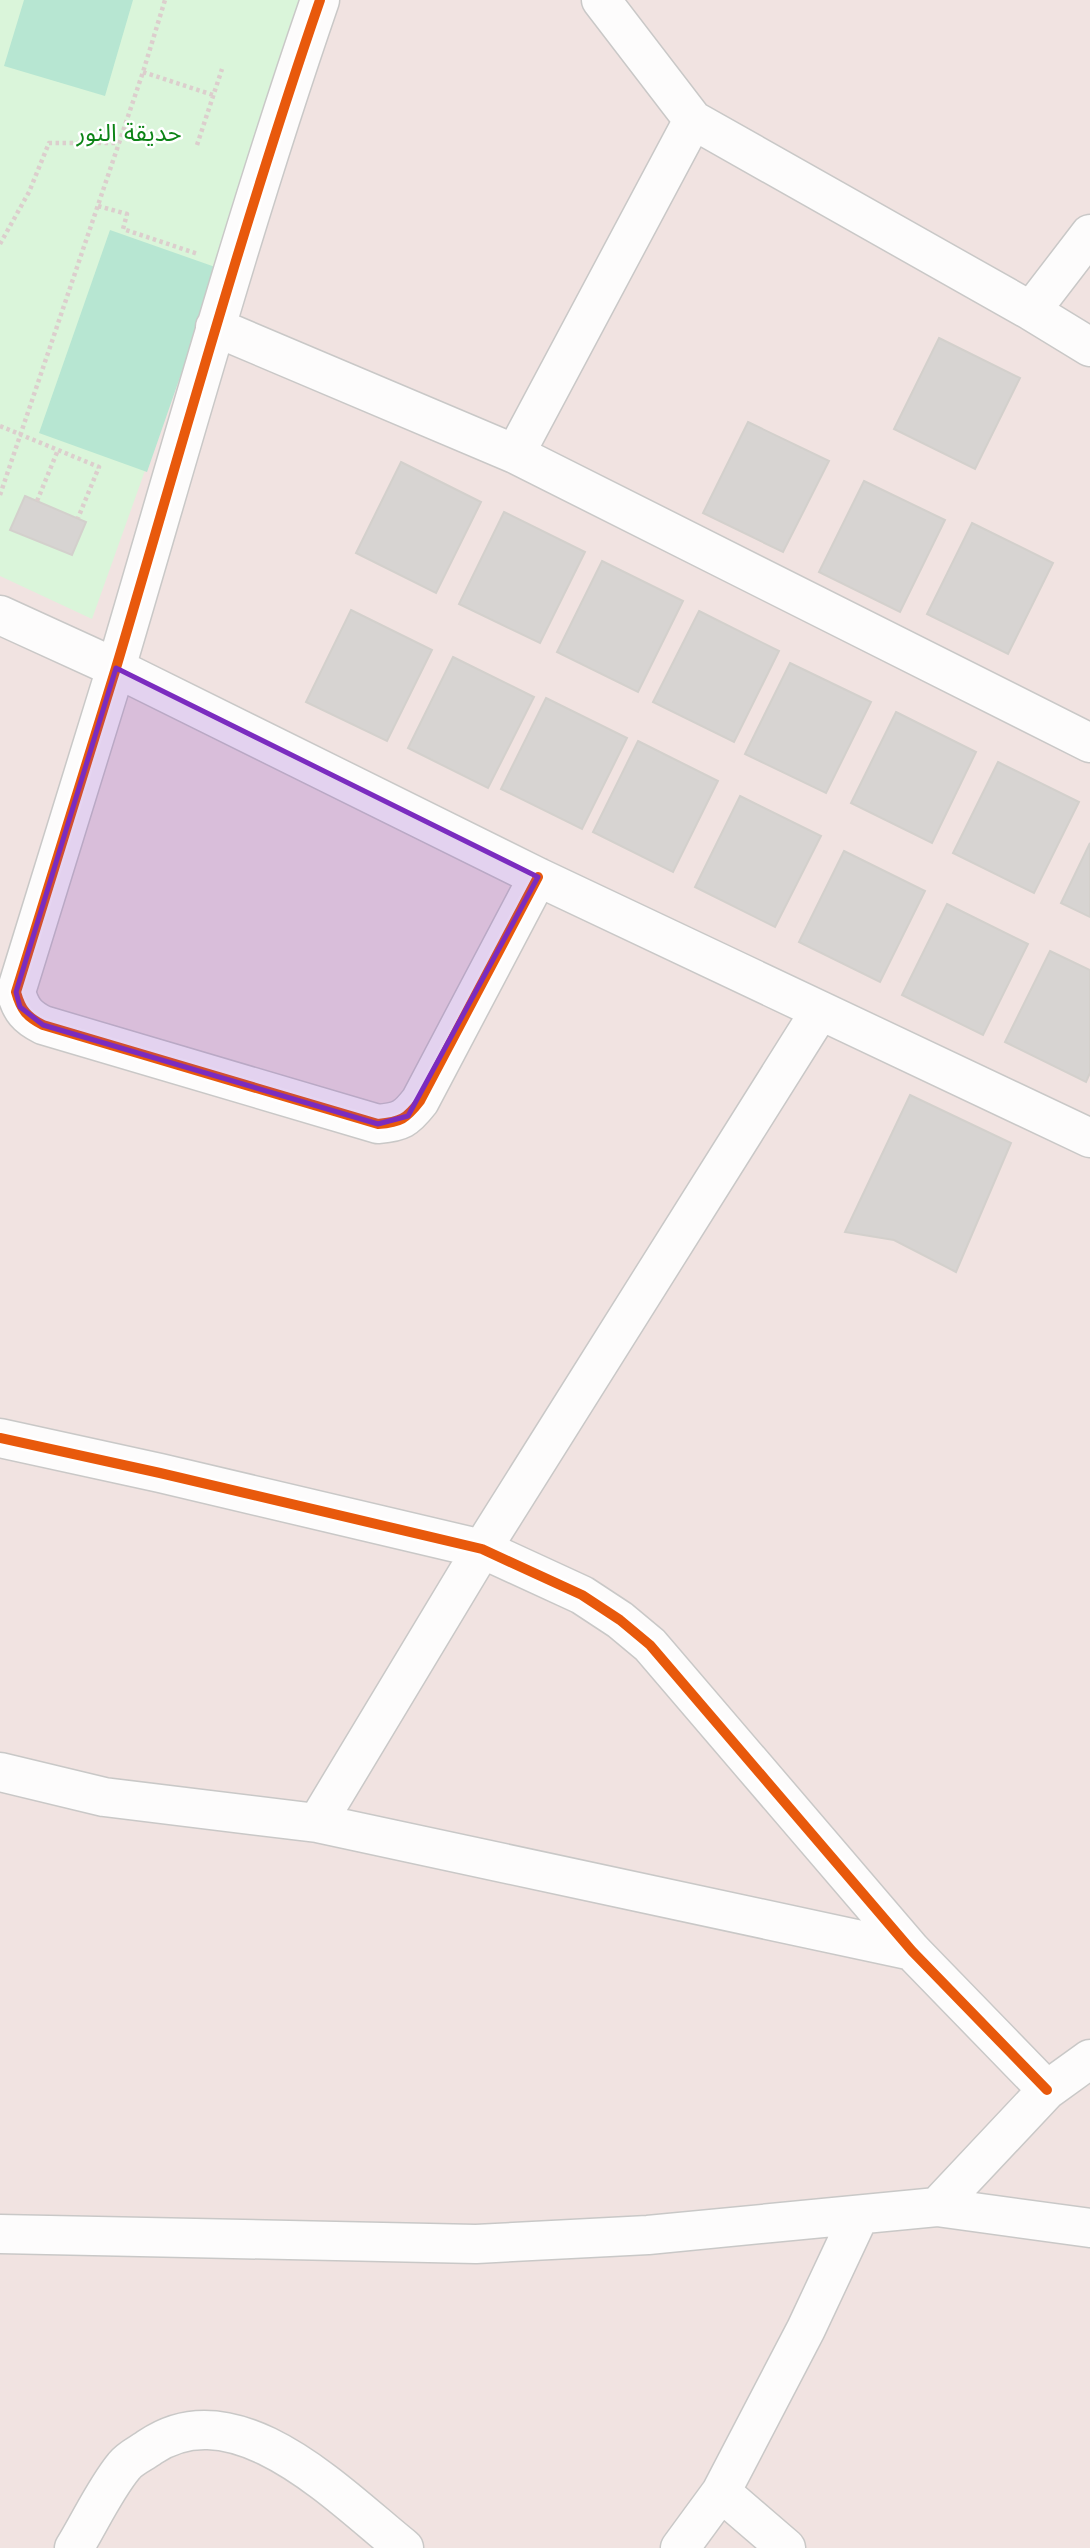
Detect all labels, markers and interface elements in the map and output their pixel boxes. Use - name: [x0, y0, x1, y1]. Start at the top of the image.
- park label: حديقة النور: [75, 115, 182, 150]

